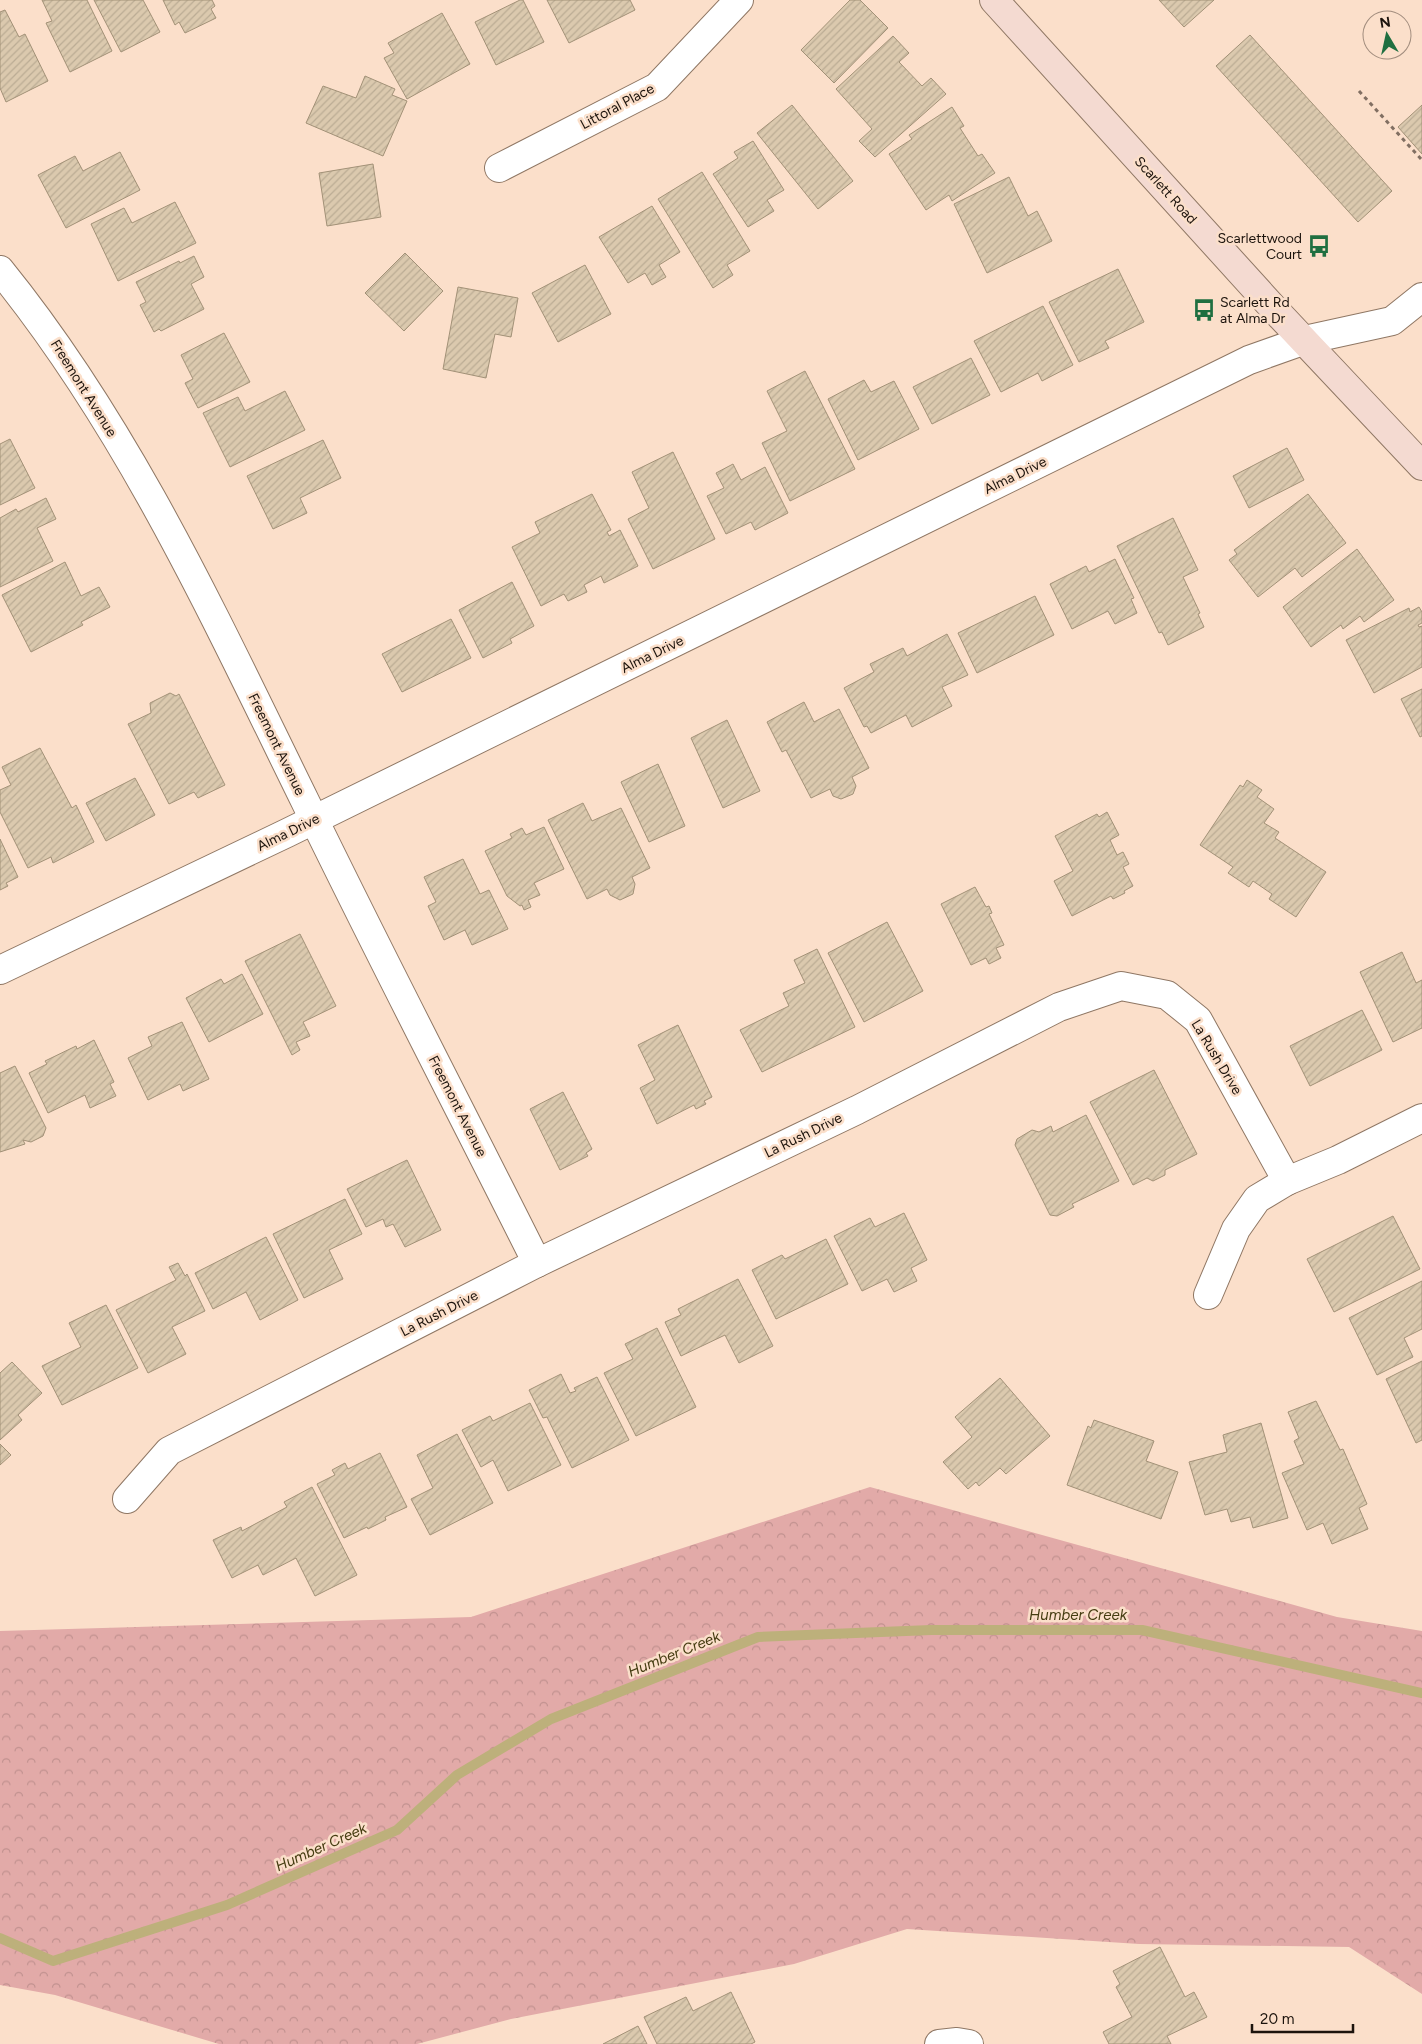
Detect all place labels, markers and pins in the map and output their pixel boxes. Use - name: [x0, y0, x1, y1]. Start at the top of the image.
- place label: Scarlettwood Court: [1217, 230, 1302, 263]
- bus stop icon: Scarlettwood Court: [1306, 233, 1332, 259]
- place label: Scarlett Rd at Alma Dr: [1220, 294, 1290, 327]
- bus stop icon: Scarlett Rd at Alma Dr: [1191, 297, 1217, 323]

